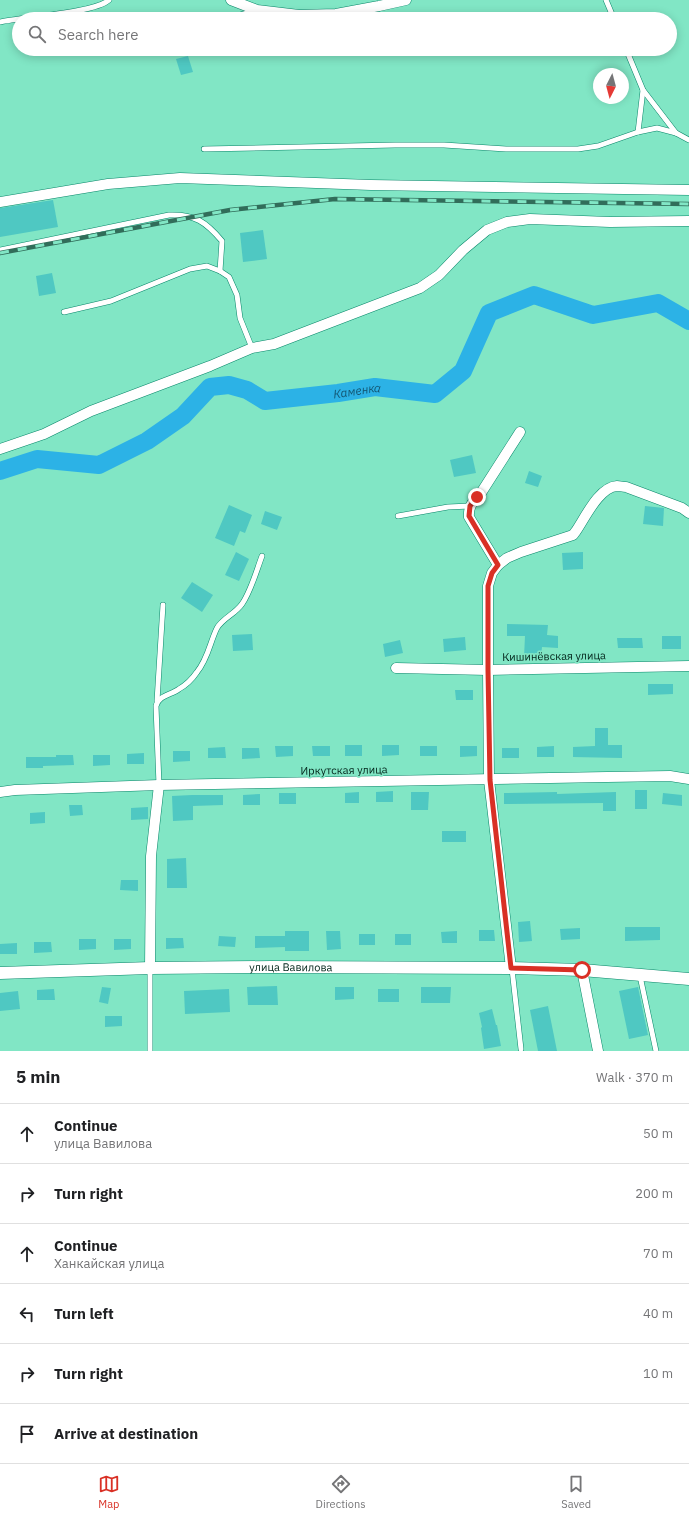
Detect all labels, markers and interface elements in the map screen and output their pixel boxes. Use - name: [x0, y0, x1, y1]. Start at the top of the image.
- search box: [12, 12, 677, 56]
- icon: search: [26, 23, 48, 45]
- text: Search here: [58, 25, 138, 44]
- north arrow: [593, 68, 629, 104]
- water label: Каменка: [332, 379, 382, 401]
- route end: [468, 488, 486, 506]
- street label: Кишинёвская улица: [502, 648, 606, 664]
- street label: Иркутская улица: [300, 762, 388, 778]
- street label: улица Вавилова: [249, 960, 333, 974]
- route start: [573, 961, 591, 979]
- text: 5 min: [16, 1066, 60, 1088]
- text: Walk · 370 m: [596, 1069, 673, 1086]
- text: Continue: [54, 1116, 118, 1135]
- icon: ahead: [16, 1123, 38, 1145]
- text: 50 m: [643, 1125, 673, 1142]
- text: улица Вавилова: [54, 1135, 152, 1152]
- icon: right: [16, 1183, 38, 1205]
- text: Turn right: [54, 1184, 123, 1203]
- text: 200 m: [635, 1185, 673, 1202]
- text: Continue: [54, 1236, 118, 1255]
- icon: ahead: [16, 1243, 38, 1265]
- text: 70 m: [643, 1245, 673, 1262]
- text: Ханкайская улица: [54, 1255, 165, 1272]
- icon: left: [16, 1303, 38, 1325]
- text: Turn left: [54, 1304, 114, 1323]
- text: 40 m: [643, 1305, 673, 1322]
- icon: right: [16, 1363, 38, 1385]
- text: Turn right: [54, 1364, 123, 1383]
- text: 10 m: [643, 1365, 673, 1382]
- icon: arrive: [16, 1423, 38, 1445]
- text: Arrive at destination: [54, 1424, 198, 1443]
- tab: Map: [98, 1473, 120, 1511]
- tab: Directions: [316, 1473, 366, 1511]
- tab: Saved: [561, 1473, 591, 1511]

